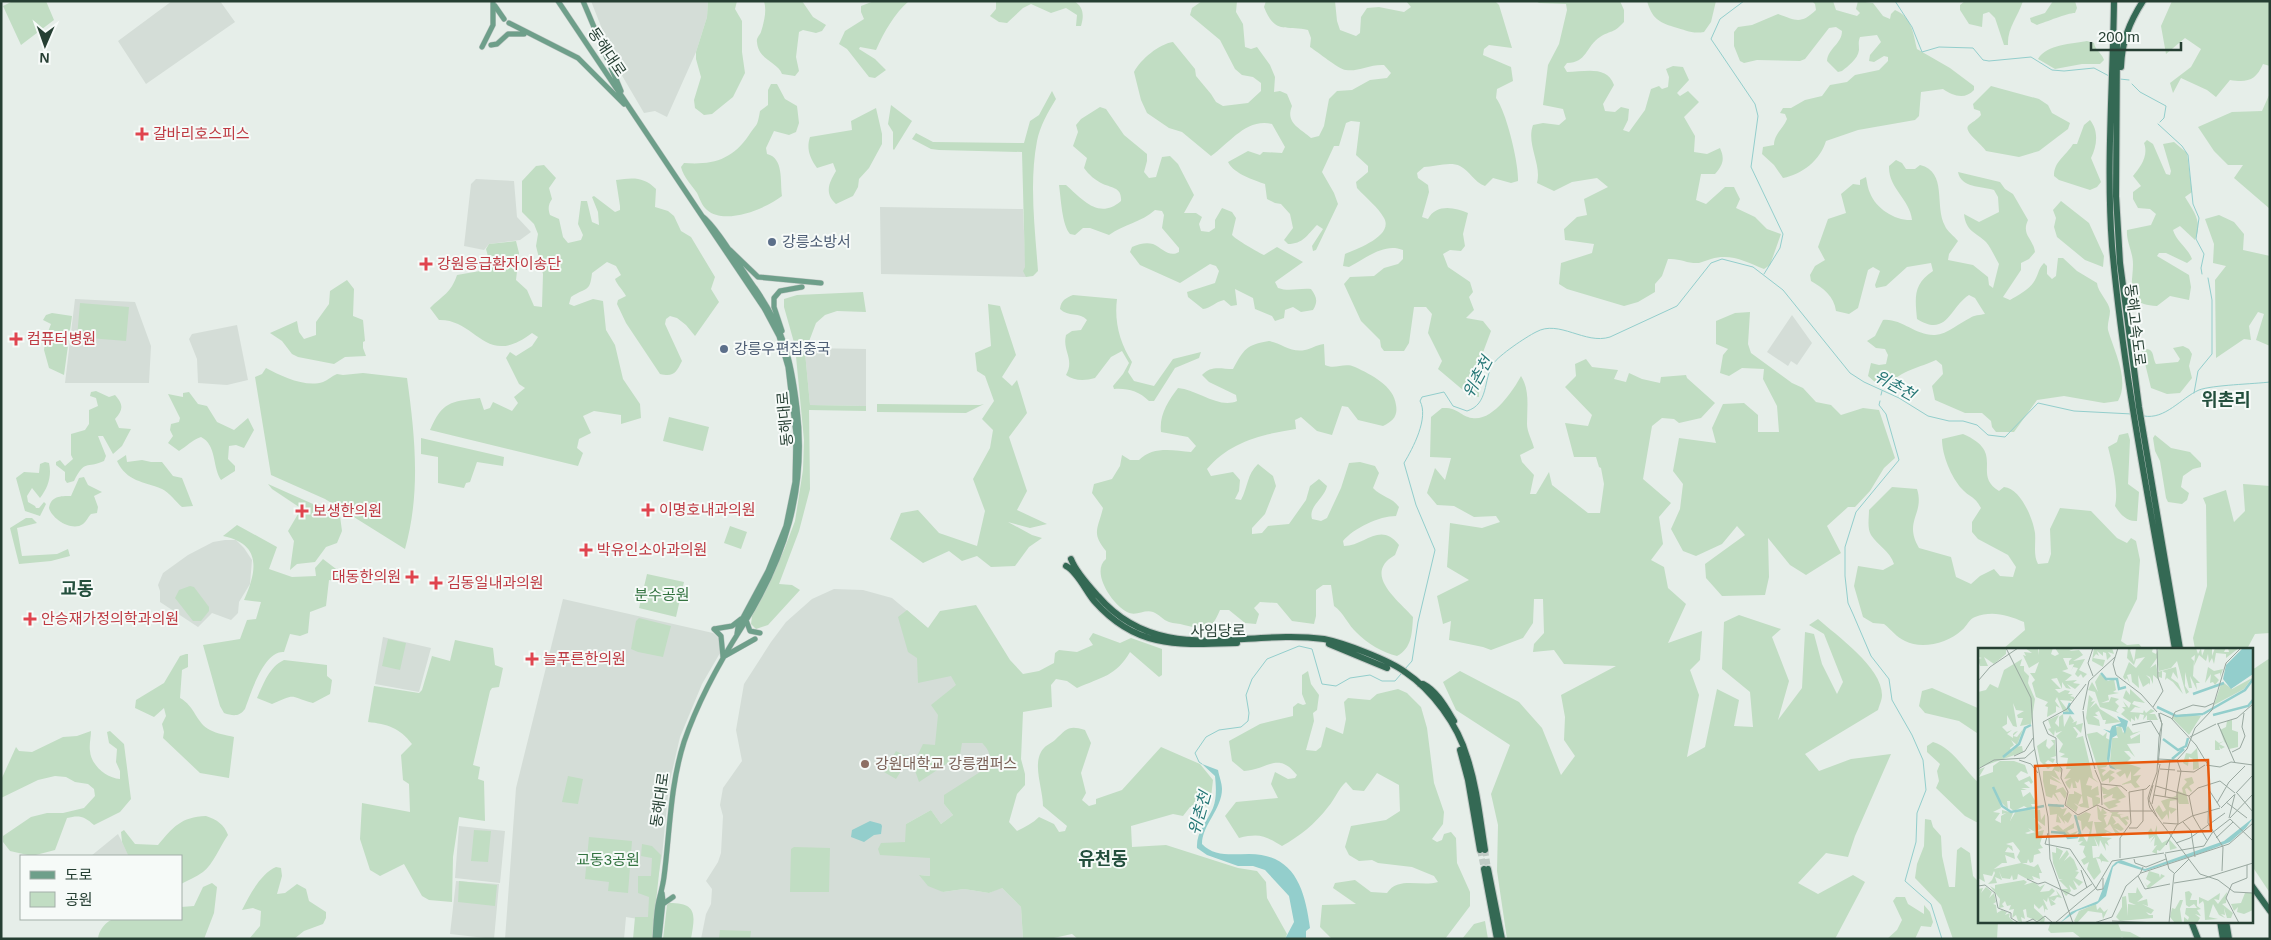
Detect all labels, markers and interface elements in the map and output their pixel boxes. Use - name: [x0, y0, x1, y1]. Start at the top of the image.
- north arrow: [20, 20, 70, 70]
- scale bar: [2091, 20, 2181, 52]
- street label: 동해대로: [585, 24, 630, 79]
- text: 200 m: [2098, 28, 2140, 45]
- text: N: [39, 50, 50, 66]
- place label: 갈바리호스피스: [153, 125, 250, 142]
- marker: 갈바리호스피스: [135, 127, 149, 141]
- place label: 강릉소방서: [782, 233, 851, 250]
- marker: 강릉소방서: [766, 236, 778, 248]
- place label: 강원응급환자이송단: [437, 255, 561, 272]
- marker: 강원응급환자이송단: [419, 257, 433, 271]
- street label: 동해고속도로: [2122, 283, 2149, 367]
- place label: 컴퓨터병원: [27, 330, 96, 347]
- marker: 컴퓨터병원: [9, 332, 23, 346]
- place label: 강릉우편집중국: [734, 340, 831, 357]
- marker: 강릉우편집중국: [718, 343, 730, 355]
- water label: 위촌천: [1460, 352, 1496, 401]
- water label: 위촌천: [1871, 367, 1920, 405]
- district label: 위촌리: [2201, 390, 2251, 410]
- street label: 동해대로: [774, 391, 795, 447]
- place label: 이명호내과의원: [659, 501, 756, 518]
- place label: 보생한의원: [313, 502, 382, 519]
- marker: 이명호내과의원: [641, 503, 655, 517]
- marker: 보생한의원: [295, 504, 309, 518]
- place label: 박유인소아과의원: [597, 541, 707, 558]
- marker: 박유인소아과의원: [579, 543, 593, 557]
- place label: 대동한의원: [332, 568, 401, 585]
- marker: 대동한의원: [405, 570, 419, 584]
- place label: 김동일내과의원: [447, 574, 544, 591]
- marker: 김동일내과의원: [429, 576, 443, 590]
- district label: 교동: [60, 579, 94, 599]
- park label: 분수공원: [634, 586, 690, 603]
- place label: 안승재가정의학과의원: [41, 610, 179, 627]
- marker: 안승재가정의학과의원: [23, 612, 37, 626]
- street label: 사임당로: [1190, 622, 1246, 639]
- inset map: [1978, 648, 2254, 922]
- place label: 늘푸른한의원: [543, 650, 626, 667]
- marker: 늘푸른한의원: [525, 652, 539, 666]
- place label: 강원대학교 강릉캠퍼스: [875, 755, 1017, 772]
- marker: 강원대학교 강릉캠퍼스: [859, 758, 871, 770]
- street label: 동해대로: [647, 771, 672, 828]
- water label: 위촌천: [1185, 787, 1214, 837]
- district label: 유천동: [1078, 849, 1128, 869]
- park label: 교동3공원: [576, 851, 640, 868]
- legend: [20, 855, 182, 920]
- text: 도로: [65, 866, 93, 883]
- text: 공원: [65, 891, 93, 908]

